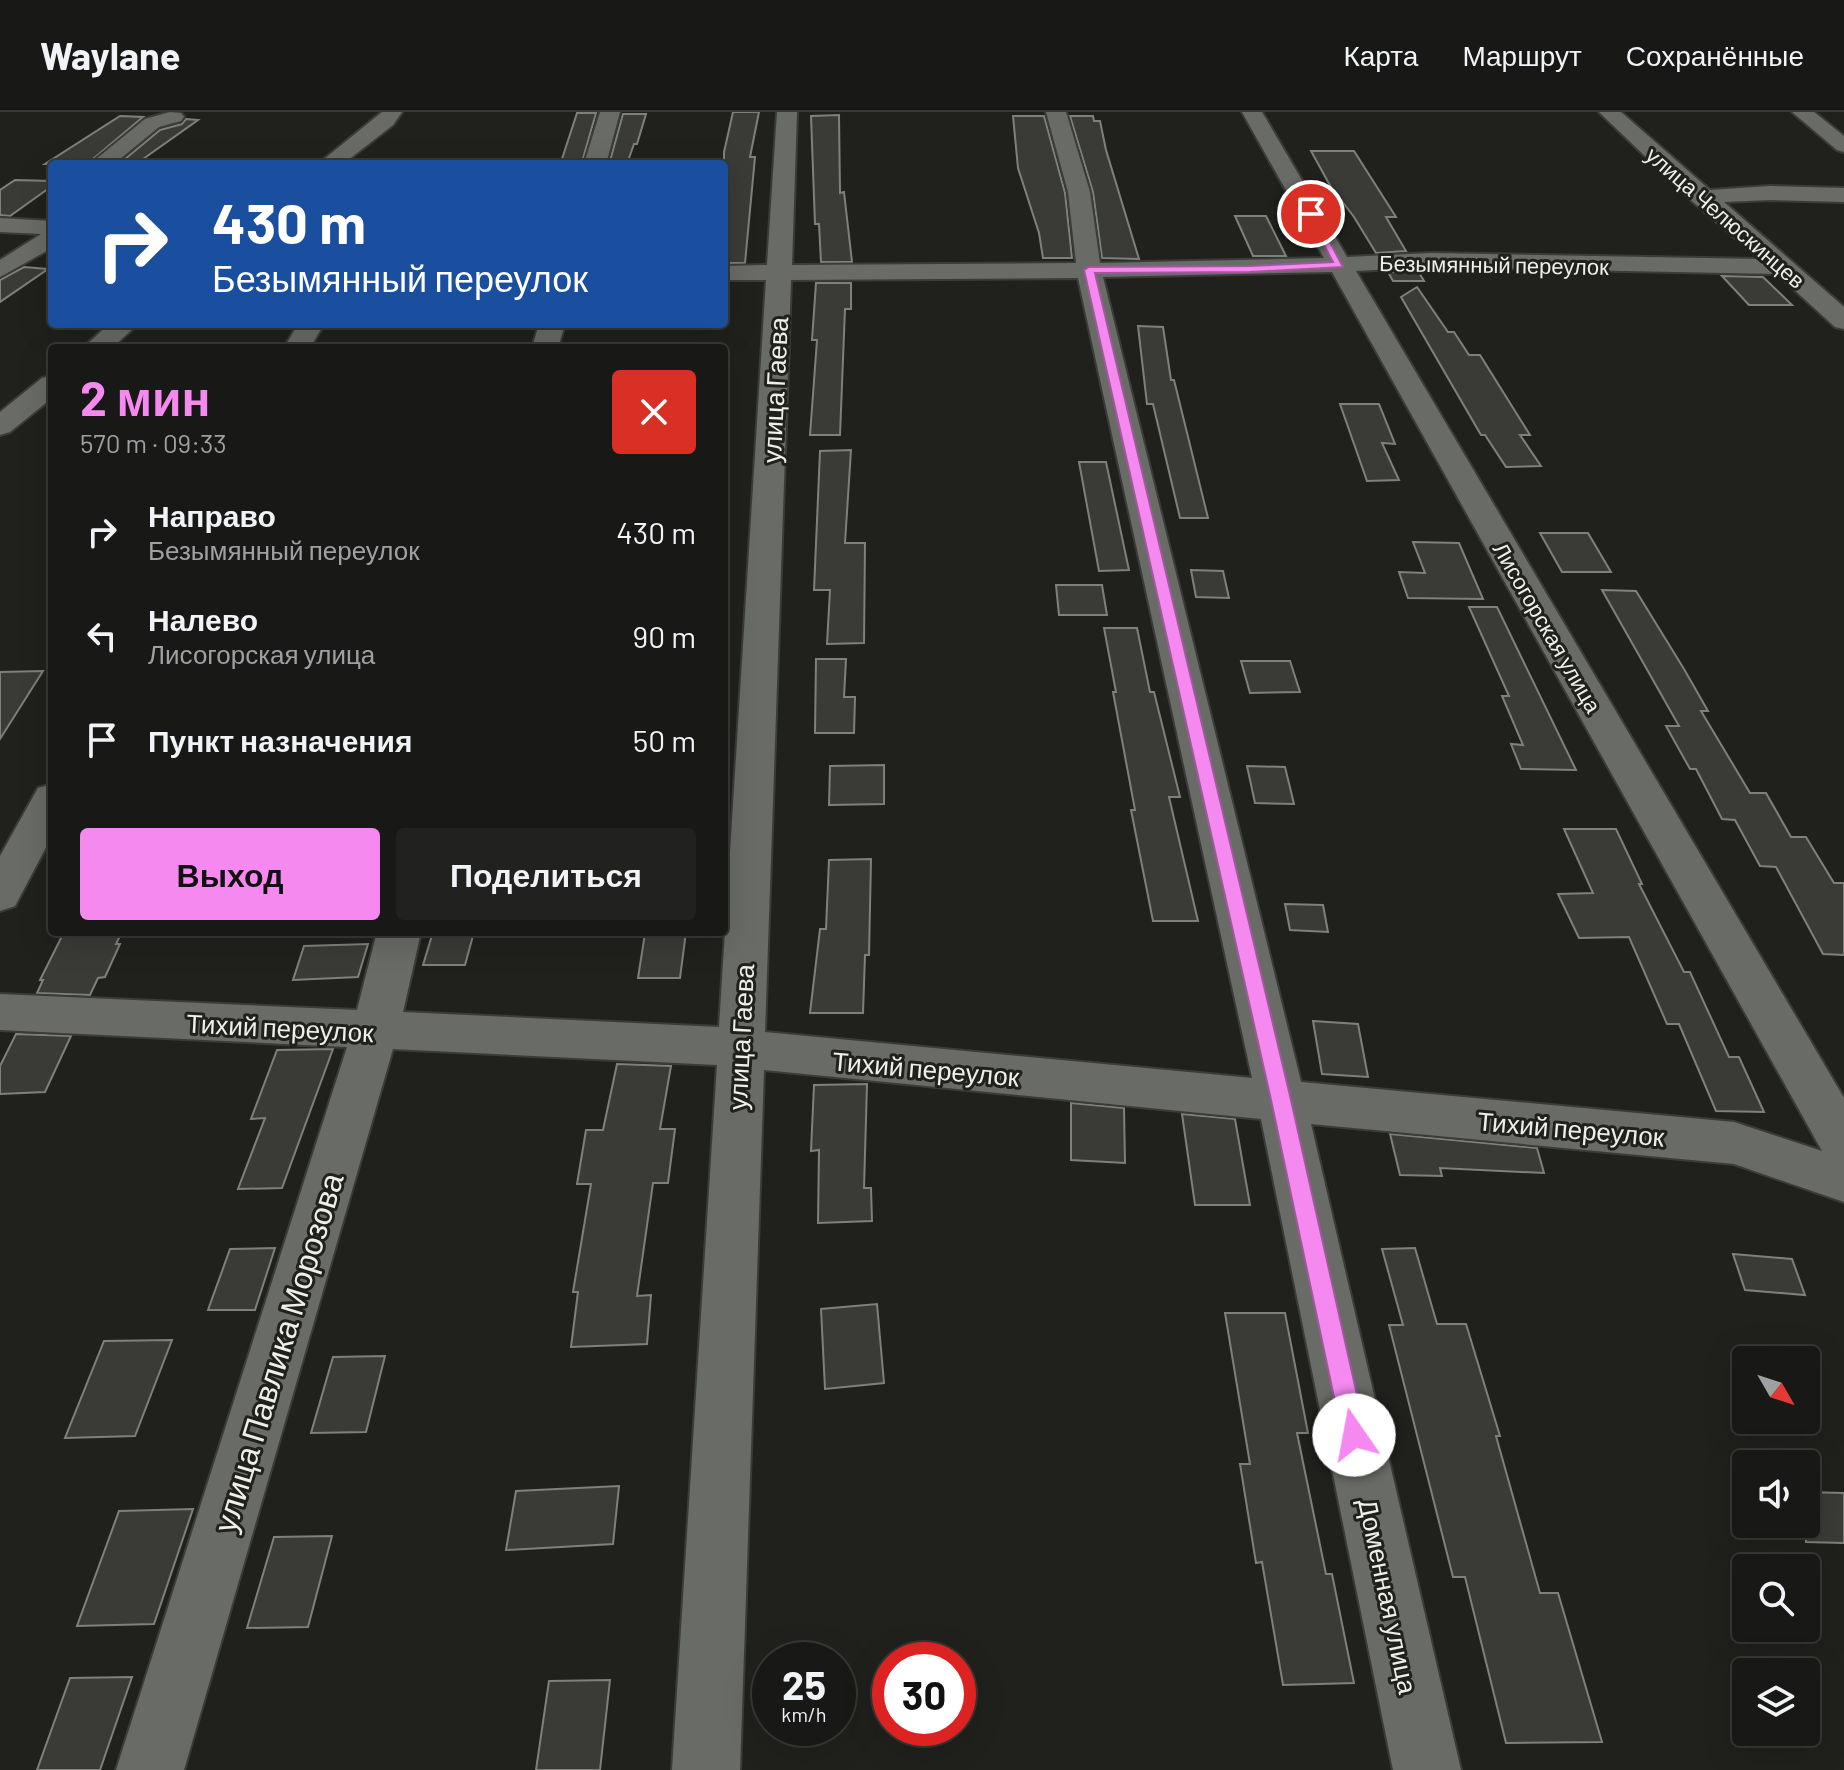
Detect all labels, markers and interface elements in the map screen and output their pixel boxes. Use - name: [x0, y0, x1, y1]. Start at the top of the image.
- text: Waylane: [40, 32, 181, 78]
- text: Карта: [1343, 38, 1418, 72]
- text: Маршрут: [1462, 38, 1582, 72]
- text: Сохранённые: [1626, 38, 1804, 72]
- street label: улица Челюскинцев: [1641, 141, 1811, 294]
- pin: [1277, 180, 1345, 248]
- text: 430 m: [212, 188, 366, 255]
- icon: right: [80, 192, 184, 296]
- icon: arrive: [1289, 192, 1333, 236]
- street label: Безымянный переулок: [1379, 249, 1609, 280]
- text: Безымянный переулок: [212, 256, 588, 299]
- street label: улица Гаева: [755, 316, 793, 464]
- text: 2 мин: [80, 368, 211, 426]
- button: close: [612, 370, 696, 454]
- text: 570 m · 09:33: [80, 427, 227, 458]
- text: Направо: [148, 497, 276, 533]
- icon: right: [80, 510, 124, 554]
- text: 430 m: [616, 514, 696, 550]
- text: Безымянный переулок: [148, 534, 420, 565]
- street label: Лисогорская улица: [1488, 537, 1608, 718]
- text: Налево: [148, 601, 258, 637]
- icon: left: [80, 614, 124, 658]
- text: 90 m: [633, 618, 696, 654]
- text: Лисогорская улица: [148, 638, 375, 669]
- icon: arrive: [80, 718, 124, 762]
- text: Пункт назначения: [148, 722, 412, 758]
- text: 50 m: [633, 722, 696, 758]
- button: Выход: [80, 828, 380, 920]
- button: Поделиться: [396, 828, 696, 920]
- street label: улица Гаева: [721, 963, 759, 1111]
- street label: Тихий переулок: [186, 1007, 375, 1047]
- street label: Тихий переулок: [831, 1044, 1021, 1092]
- street label: Тихий переулок: [1476, 1104, 1666, 1152]
- street label: улица Павлика Морозова: [204, 1168, 351, 1536]
- north arrow: [1732, 1346, 1820, 1434]
- map controls: [1732, 1346, 1820, 1746]
- position arrow: [1312, 1393, 1396, 1477]
- button: sound: [1732, 1450, 1820, 1538]
- street label: Доменная улица: [1353, 1496, 1425, 1697]
- button: search: [1732, 1554, 1820, 1642]
- speed limit sign: 30: [872, 1642, 976, 1746]
- button: layers: [1732, 1658, 1820, 1746]
- text: 25: [782, 1660, 826, 1708]
- text: km/h: [781, 1702, 827, 1726]

